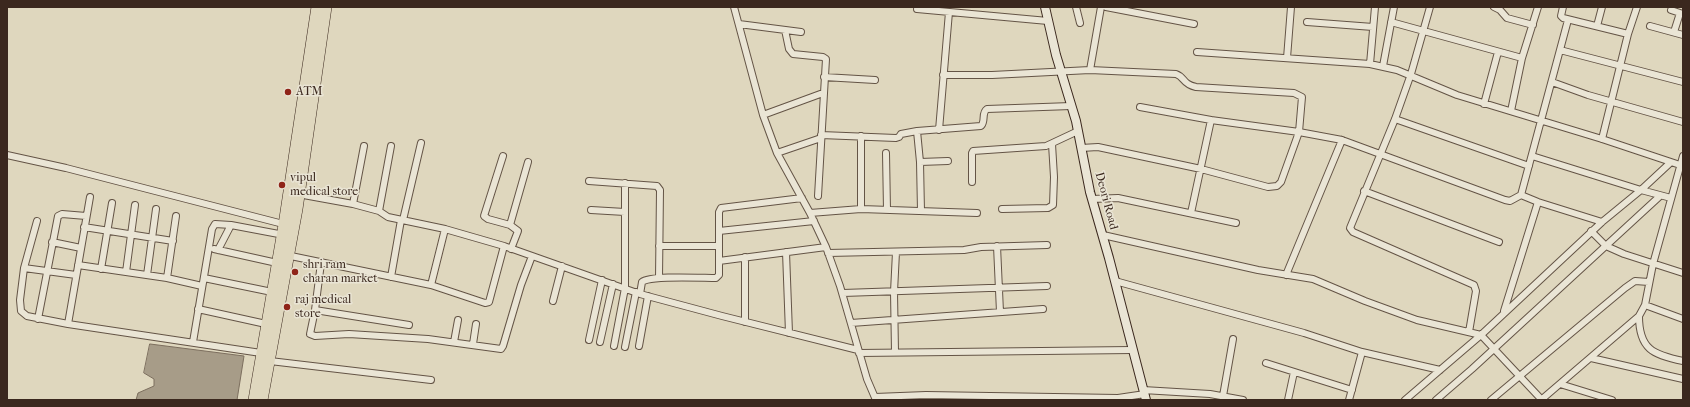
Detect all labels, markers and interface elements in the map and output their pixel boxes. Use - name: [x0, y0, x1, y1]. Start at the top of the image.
- place label: ATM: [296, 85, 323, 99]
- marker: ATM: [283, 87, 293, 97]
- place label: vipul medical store: [290, 171, 358, 199]
- street label: Deori Road: [1091, 171, 1121, 231]
- marker: vipul medical store: [277, 180, 287, 190]
- place label: shri ram charan market: [303, 258, 377, 286]
- marker: shri ram charan market: [290, 267, 300, 277]
- place label: raj medical store: [295, 293, 351, 321]
- marker: raj medical store: [282, 302, 292, 312]

